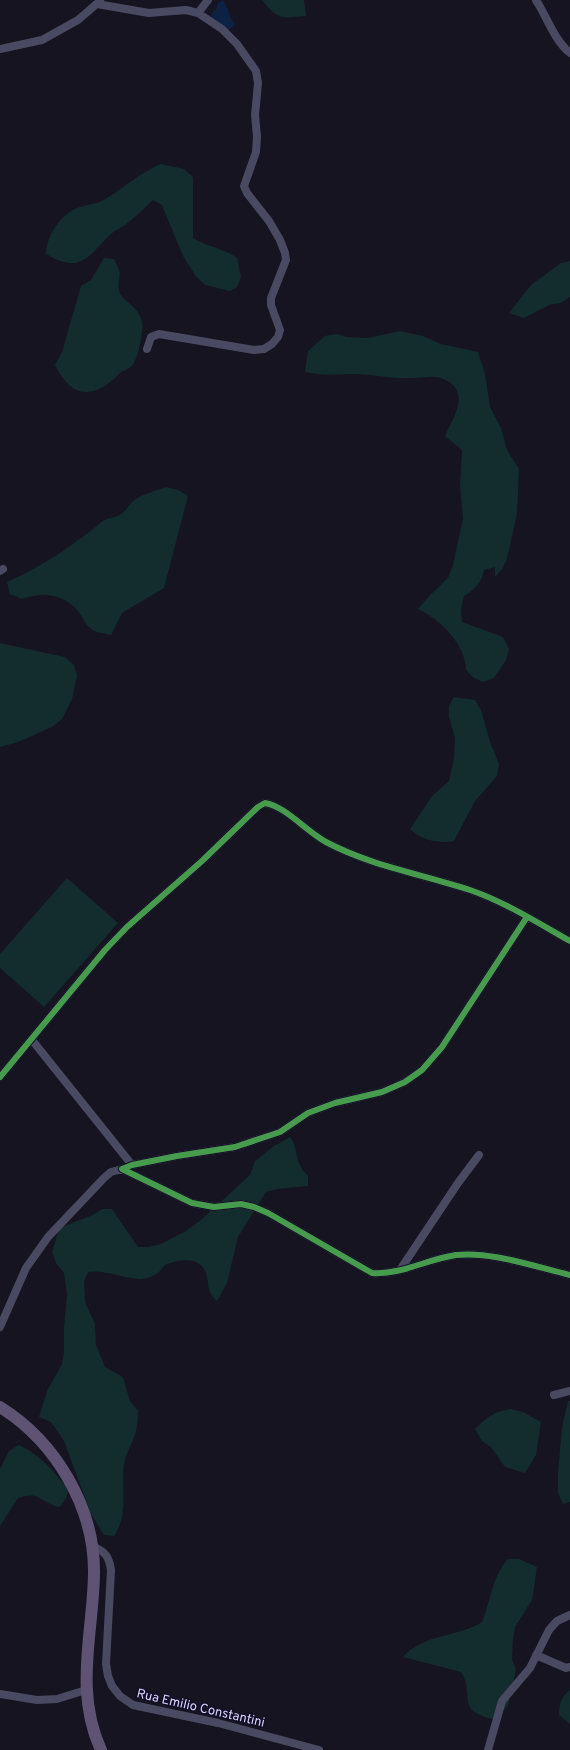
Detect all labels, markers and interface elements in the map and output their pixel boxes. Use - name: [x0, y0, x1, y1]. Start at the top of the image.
- street label: Rua Emilio Constantini: [135, 1686, 266, 1732]

